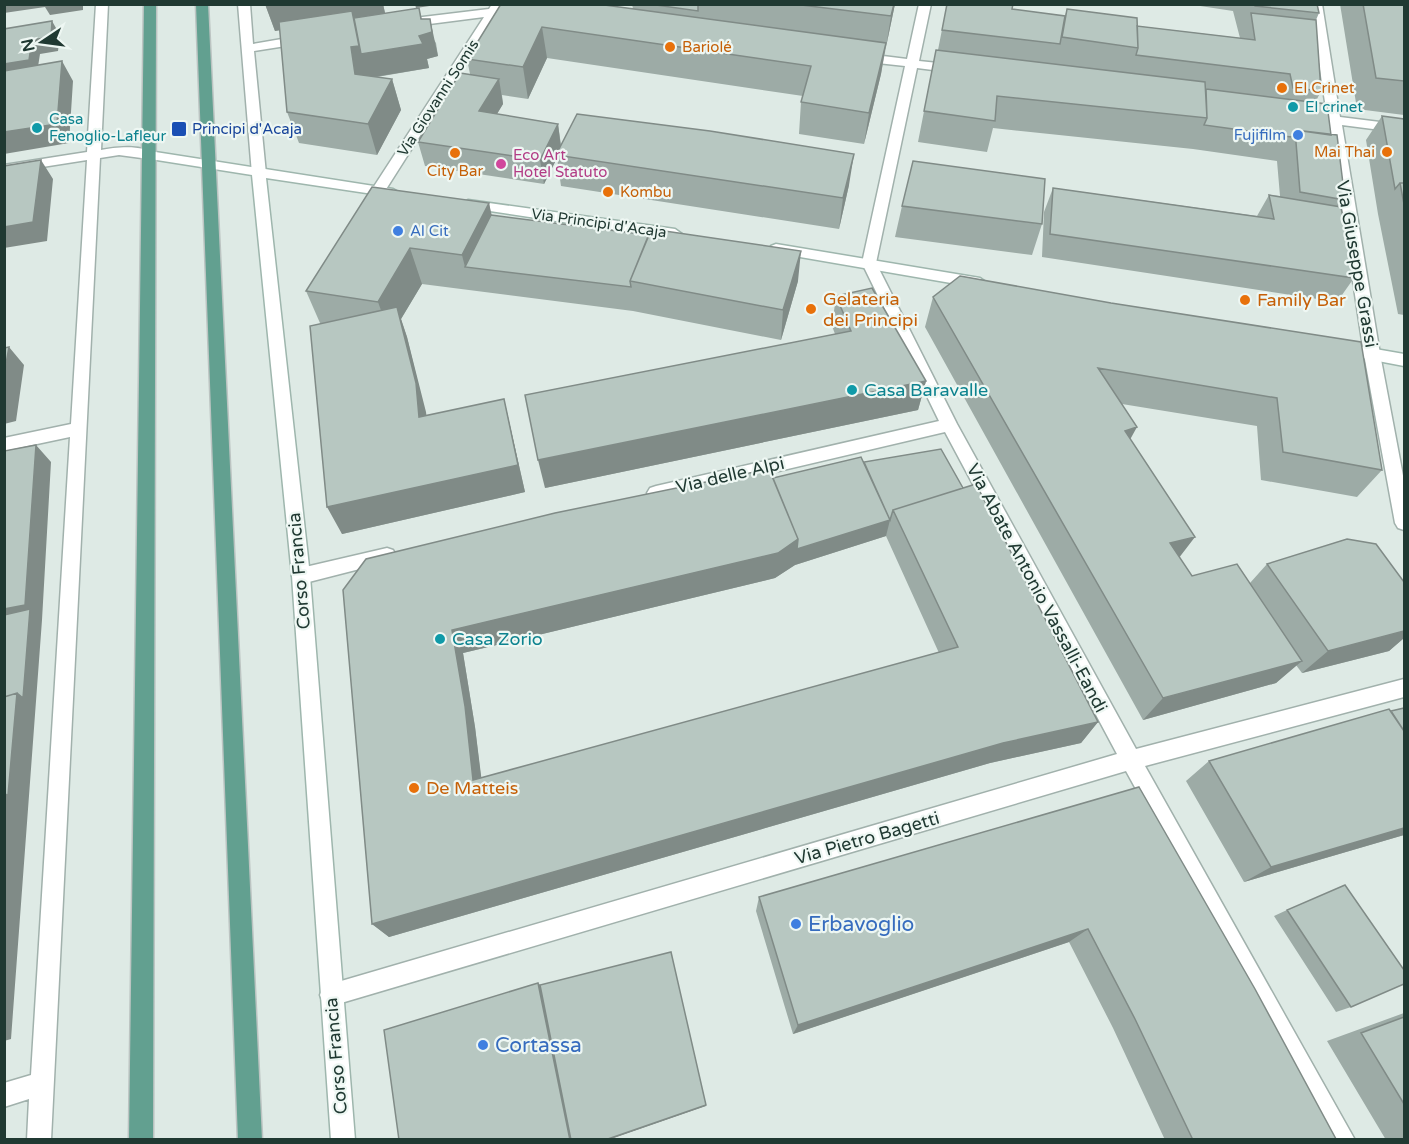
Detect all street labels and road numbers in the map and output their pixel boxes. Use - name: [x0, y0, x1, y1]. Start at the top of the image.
- street label: Via Giovanni Somis: [393, 36, 483, 160]
- street label: Via Giuseppe Grassi: [1331, 179, 1383, 349]
- street label: Via Principi d'Acaja: [530, 205, 668, 241]
- street label: Via delle Alpi: [674, 452, 786, 498]
- street label: Via Abate Antonio Vassalli-Eandi: [962, 460, 1112, 716]
- street label: Corso Francia: [283, 512, 315, 630]
- street label: Via Pietro Bagetti: [792, 807, 942, 869]
- street label: Corso Francia: [320, 997, 352, 1115]

